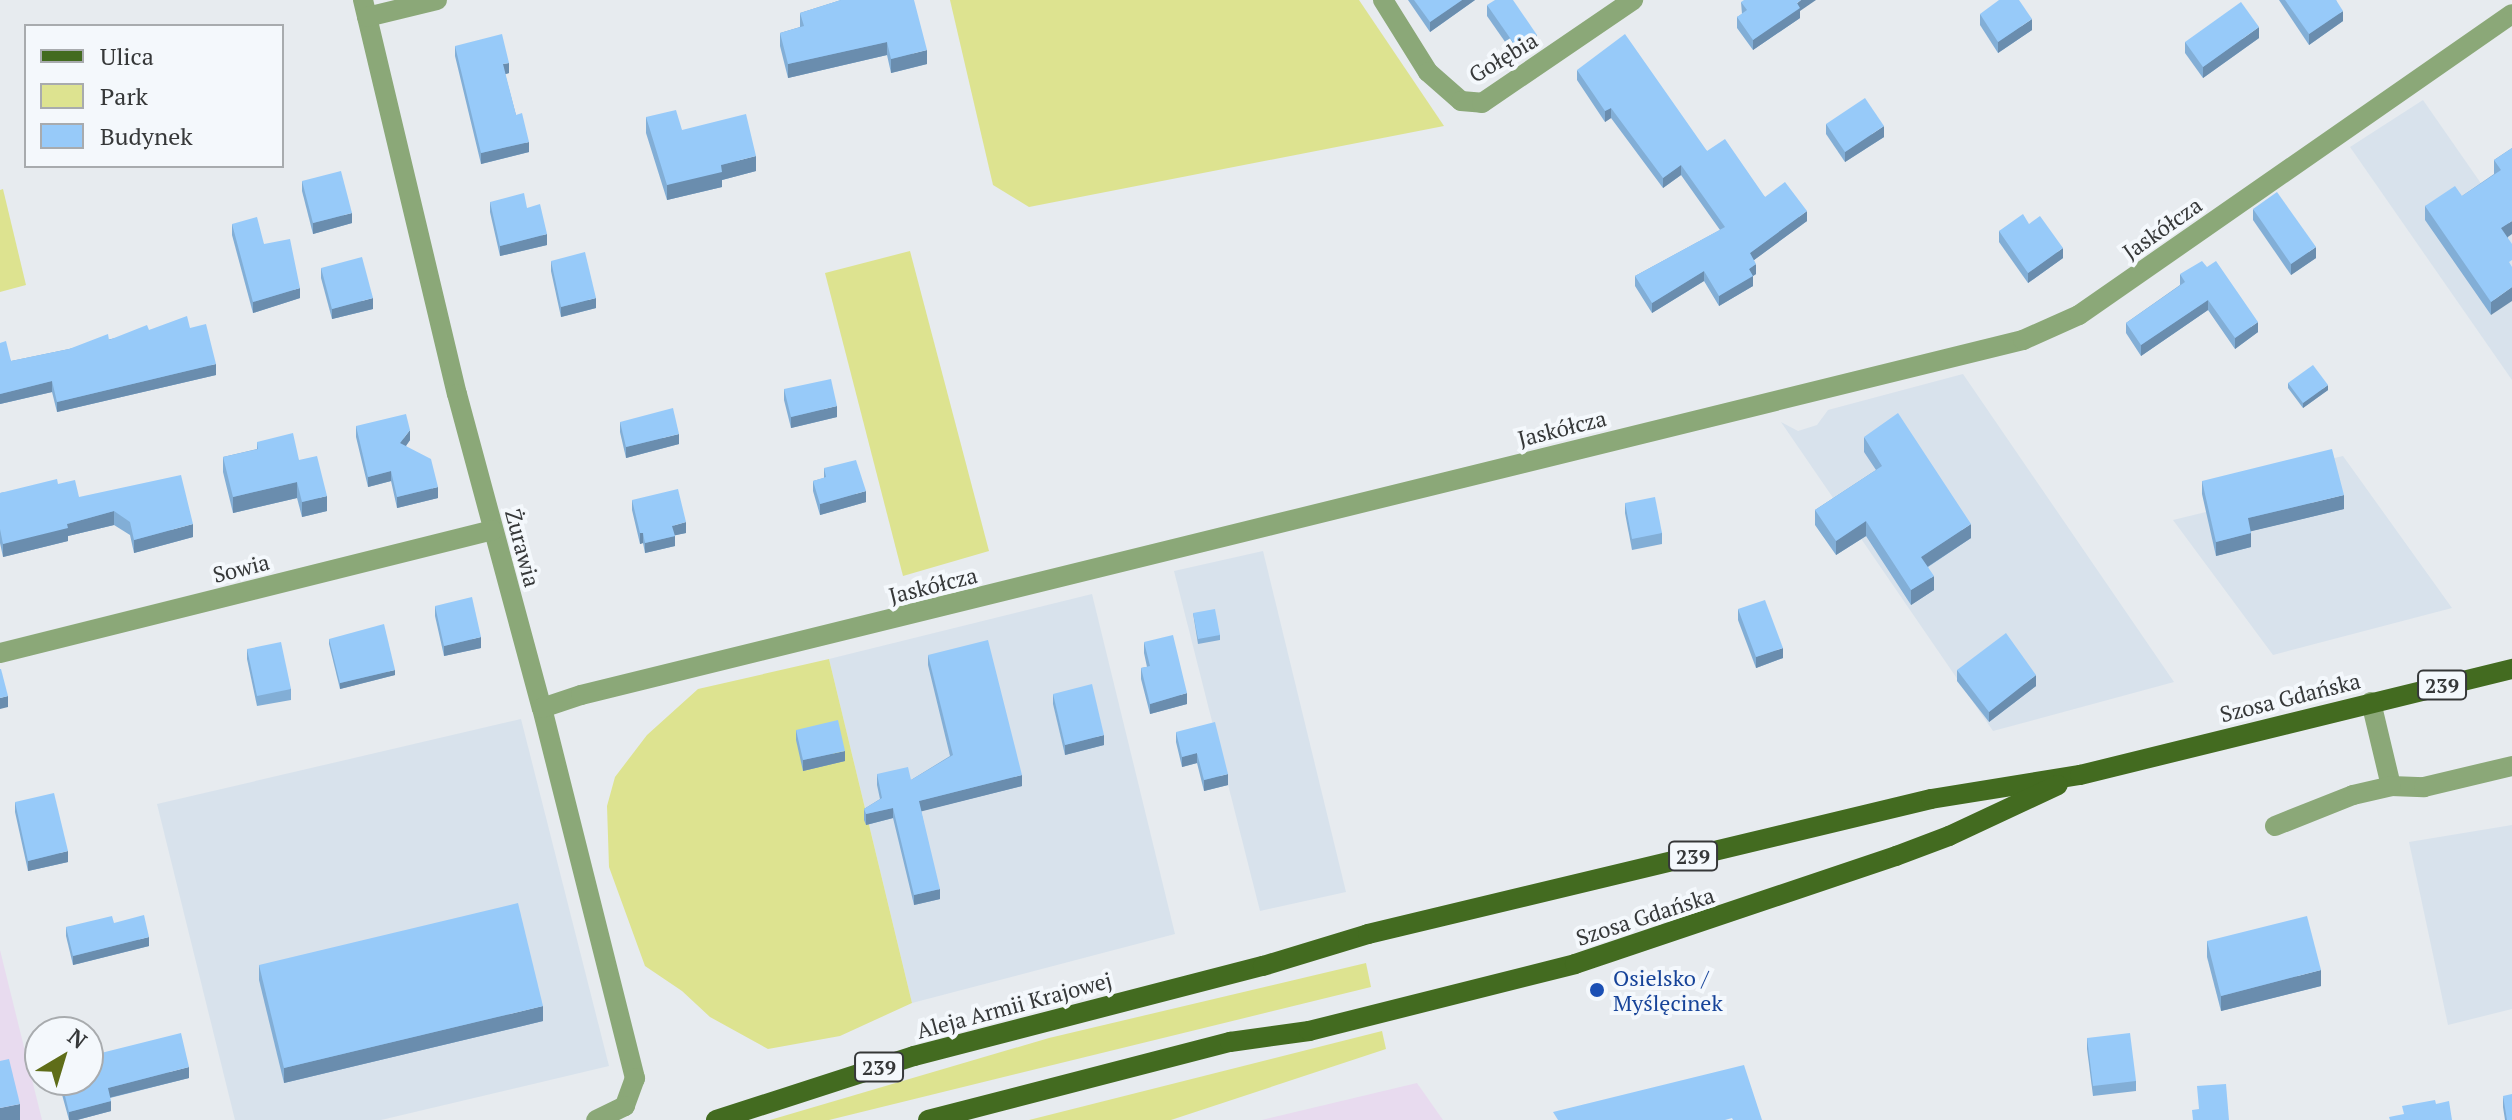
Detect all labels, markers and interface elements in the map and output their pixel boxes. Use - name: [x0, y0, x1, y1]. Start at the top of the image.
- legend: [24, 24, 284, 168]
- street label: Gołębia: [1464, 26, 1542, 88]
- text: Ulica: [100, 40, 154, 72]
- text: Park: [100, 80, 148, 112]
- text: Budynek: [100, 120, 193, 152]
- street label: Jaskółcza: [2117, 191, 2207, 265]
- street label: Jaskółcza: [1515, 404, 1609, 452]
- street label: Żurawia: [500, 506, 546, 590]
- street label: Sowia: [210, 548, 272, 588]
- street label: Jaskółcza: [886, 561, 980, 609]
- street label: Szosa Gdańska: [2217, 667, 2363, 727]
- road number: 239: [2416, 669, 2468, 701]
- road number: 239: [1667, 840, 1719, 872]
- street label: Szosa Gdańska: [1572, 881, 1718, 951]
- place label: Osielsko / Myślęcinek: [1613, 964, 1723, 1016]
- street label: Aleja Armii Krajowej: [913, 966, 1115, 1044]
- marker: Osielsko / Myślęcinek: [1588, 981, 1606, 999]
- north arrow: [24, 1016, 104, 1096]
- text: N: [62, 1022, 93, 1055]
- road number: 239: [853, 1051, 905, 1083]

